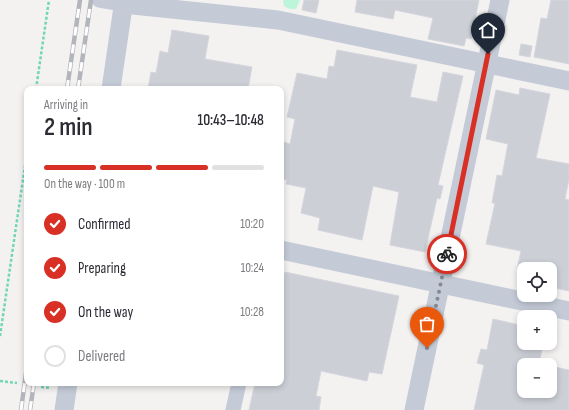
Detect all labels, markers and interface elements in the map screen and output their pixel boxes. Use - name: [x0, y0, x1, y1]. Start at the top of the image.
- pin: [471, 13, 505, 54]
- icon: home: [477, 19, 499, 41]
- text: Arriving in: [44, 97, 88, 113]
- text: 10:43–10:48: [198, 111, 264, 130]
- text: 2 min: [44, 112, 93, 143]
- text: On the way · 100 m: [44, 176, 125, 192]
- icon: check: [44, 213, 66, 235]
- text: Confirmed: [78, 215, 131, 234]
- text: 10:20: [240, 216, 264, 232]
- courier: [427, 234, 467, 274]
- icon: bike: [436, 243, 458, 265]
- icon: check: [44, 257, 66, 279]
- text: Preparing: [78, 259, 126, 278]
- text: 10:24: [241, 260, 264, 276]
- map controls: [517, 262, 557, 398]
- button: locate: [517, 262, 557, 302]
- icon: check: [44, 301, 66, 323]
- text: On the way: [78, 303, 133, 322]
- text: 10:28: [240, 304, 264, 320]
- pin: [410, 307, 444, 348]
- button: +: [517, 310, 557, 350]
- icon: bag: [416, 313, 438, 335]
- text: Delivered: [78, 347, 125, 366]
- button: −: [517, 358, 557, 398]

